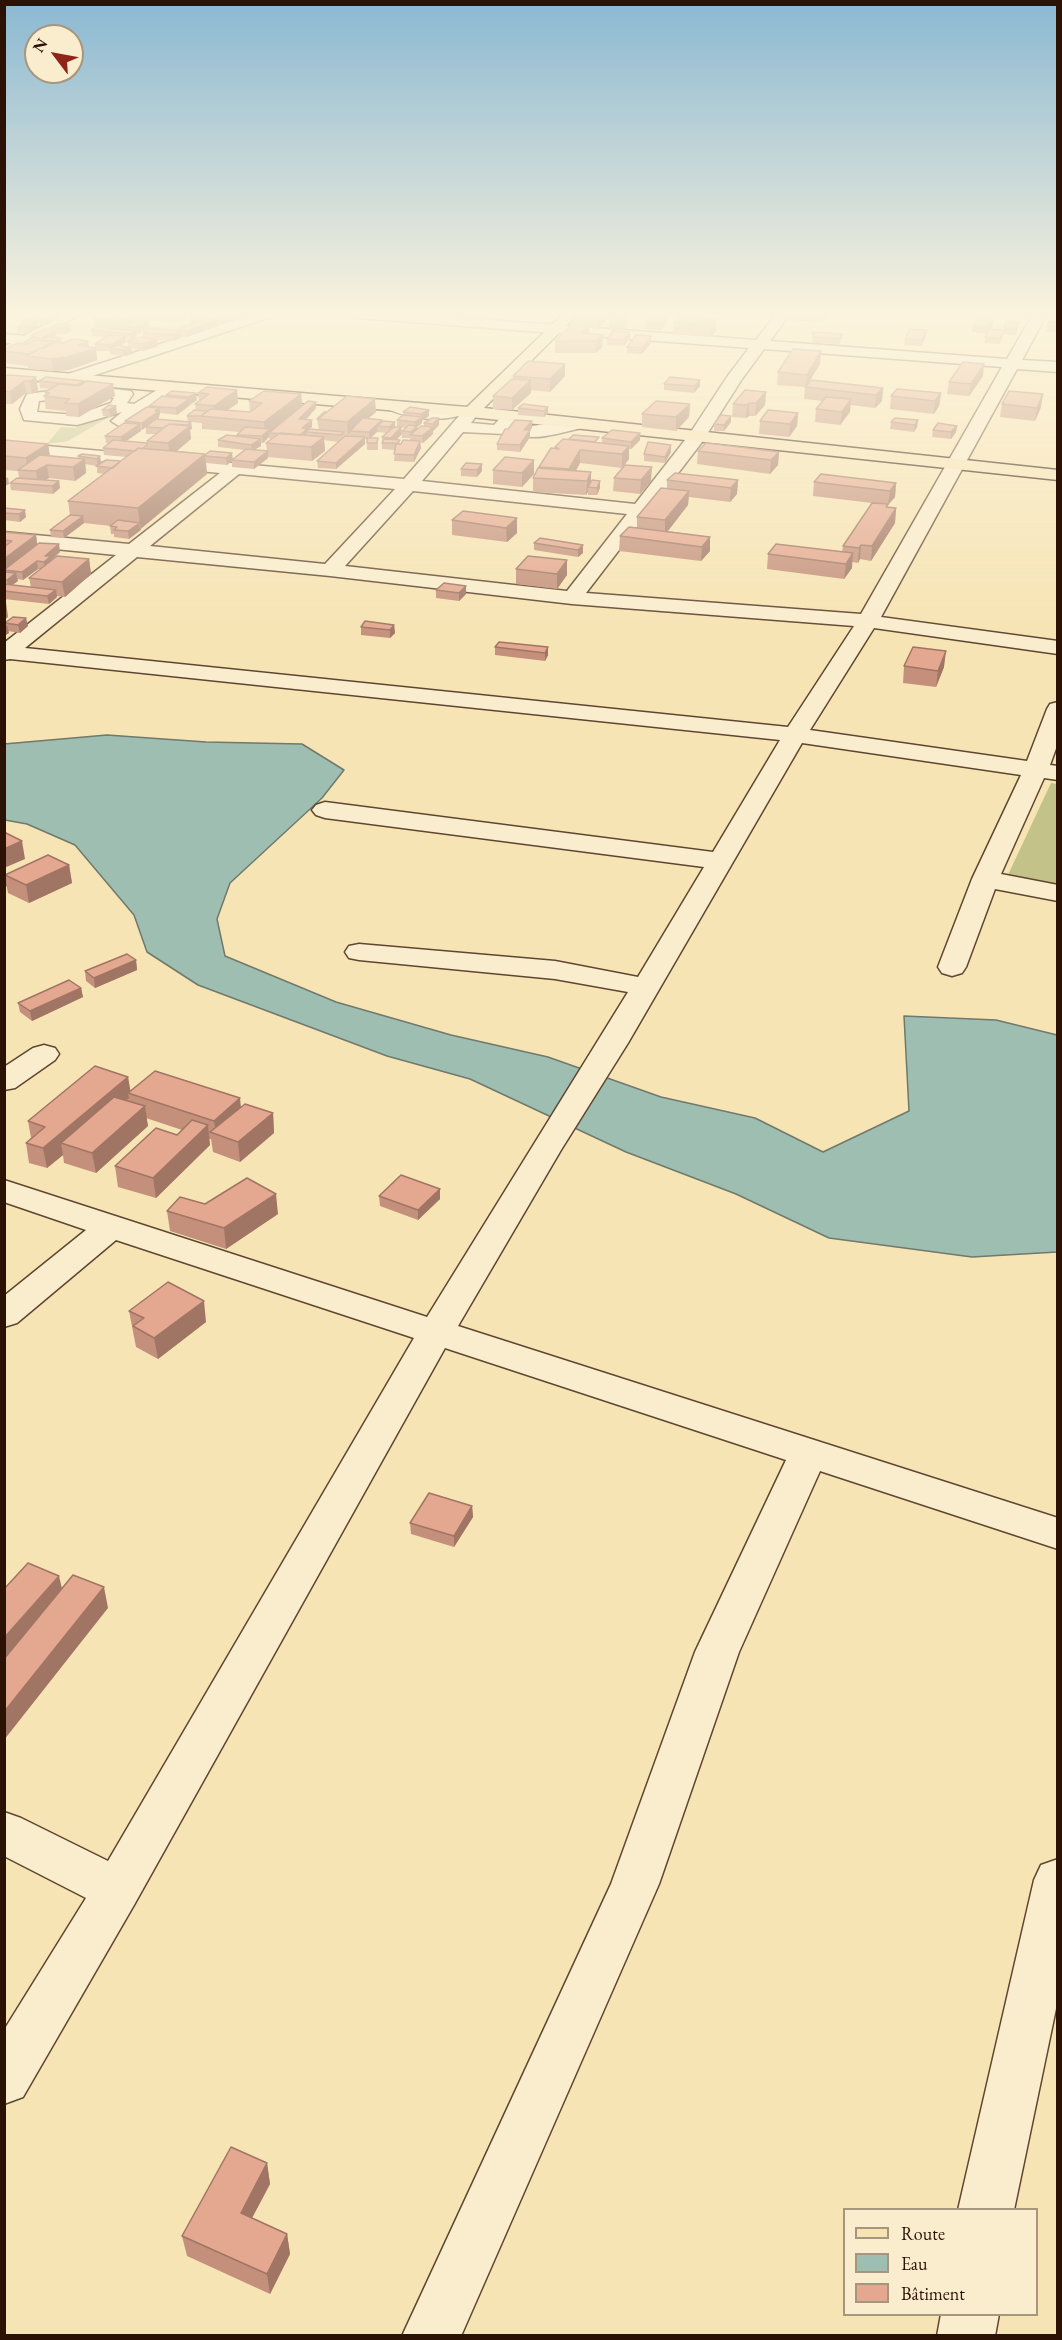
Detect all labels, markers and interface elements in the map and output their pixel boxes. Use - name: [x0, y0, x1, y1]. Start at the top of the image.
- north arrow: [24, 24, 84, 84]
- text: N: [28, 34, 52, 56]
- legend: [843, 2208, 1038, 2316]
- text: Route: [901, 2222, 945, 2245]
- text: Eau: [901, 2252, 927, 2275]
- text: Bâtiment: [901, 2282, 965, 2305]

